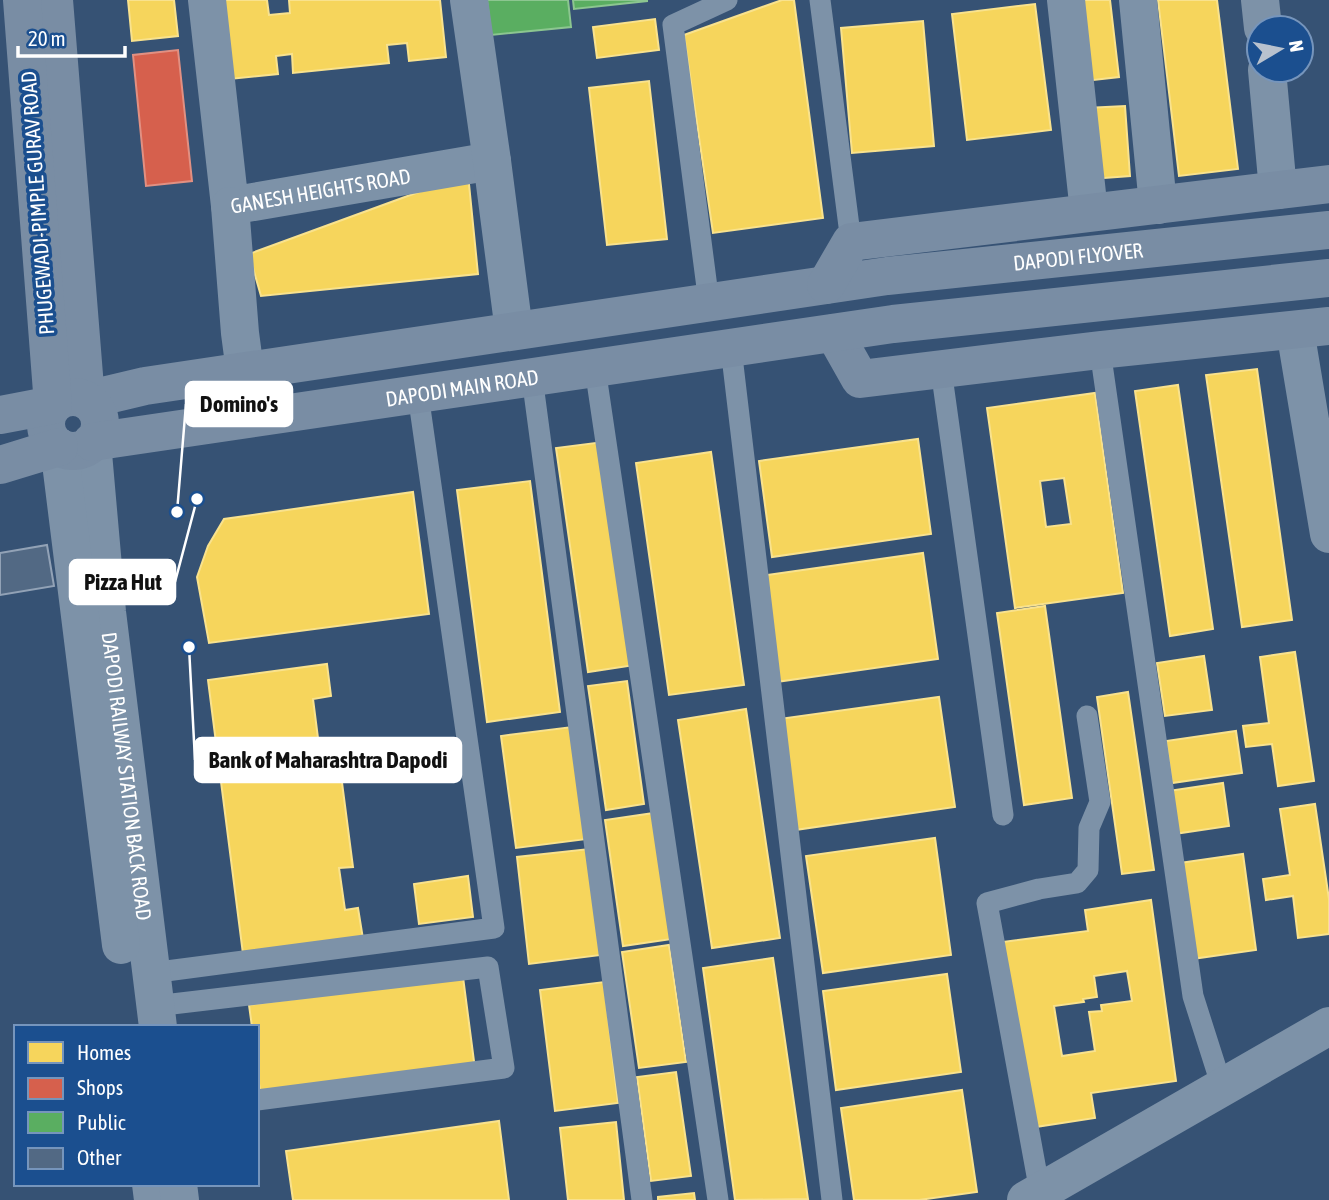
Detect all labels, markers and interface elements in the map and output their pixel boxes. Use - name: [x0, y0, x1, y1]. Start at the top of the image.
- scale bar: [18, 14, 124, 58]
- north arrow: [1245, 14, 1315, 84]
- text: 20 m: [28, 26, 66, 50]
- text: N: [1285, 39, 1309, 53]
- street label: PHUGEWADI-PIMPLE GURAV ROAD: [16, 70, 58, 336]
- street label: GANESH HEIGHTS ROAD: [229, 163, 412, 218]
- street label: DAPODI FLYOVER: [1012, 237, 1144, 275]
- street label: DAPODI MAIN ROAD: [384, 364, 540, 411]
- callout: Domino's: [186, 382, 292, 426]
- text: Domino's: [200, 391, 278, 417]
- callout: Pizza Hut: [70, 560, 175, 604]
- text: Pizza Hut: [84, 569, 162, 595]
- street label: DAPODI RAILWAY STATION BACK ROAD: [98, 631, 157, 922]
- callout: Bank of Maharashtra Dapodi: [195, 738, 461, 782]
- text: Bank of Maharashtra Dapodi: [209, 747, 447, 773]
- legend: [14, 1025, 259, 1186]
- text: Homes: [77, 1040, 131, 1064]
- text: Shops: [77, 1075, 123, 1099]
- text: Public: [77, 1110, 126, 1134]
- text: Other: [77, 1145, 122, 1169]

